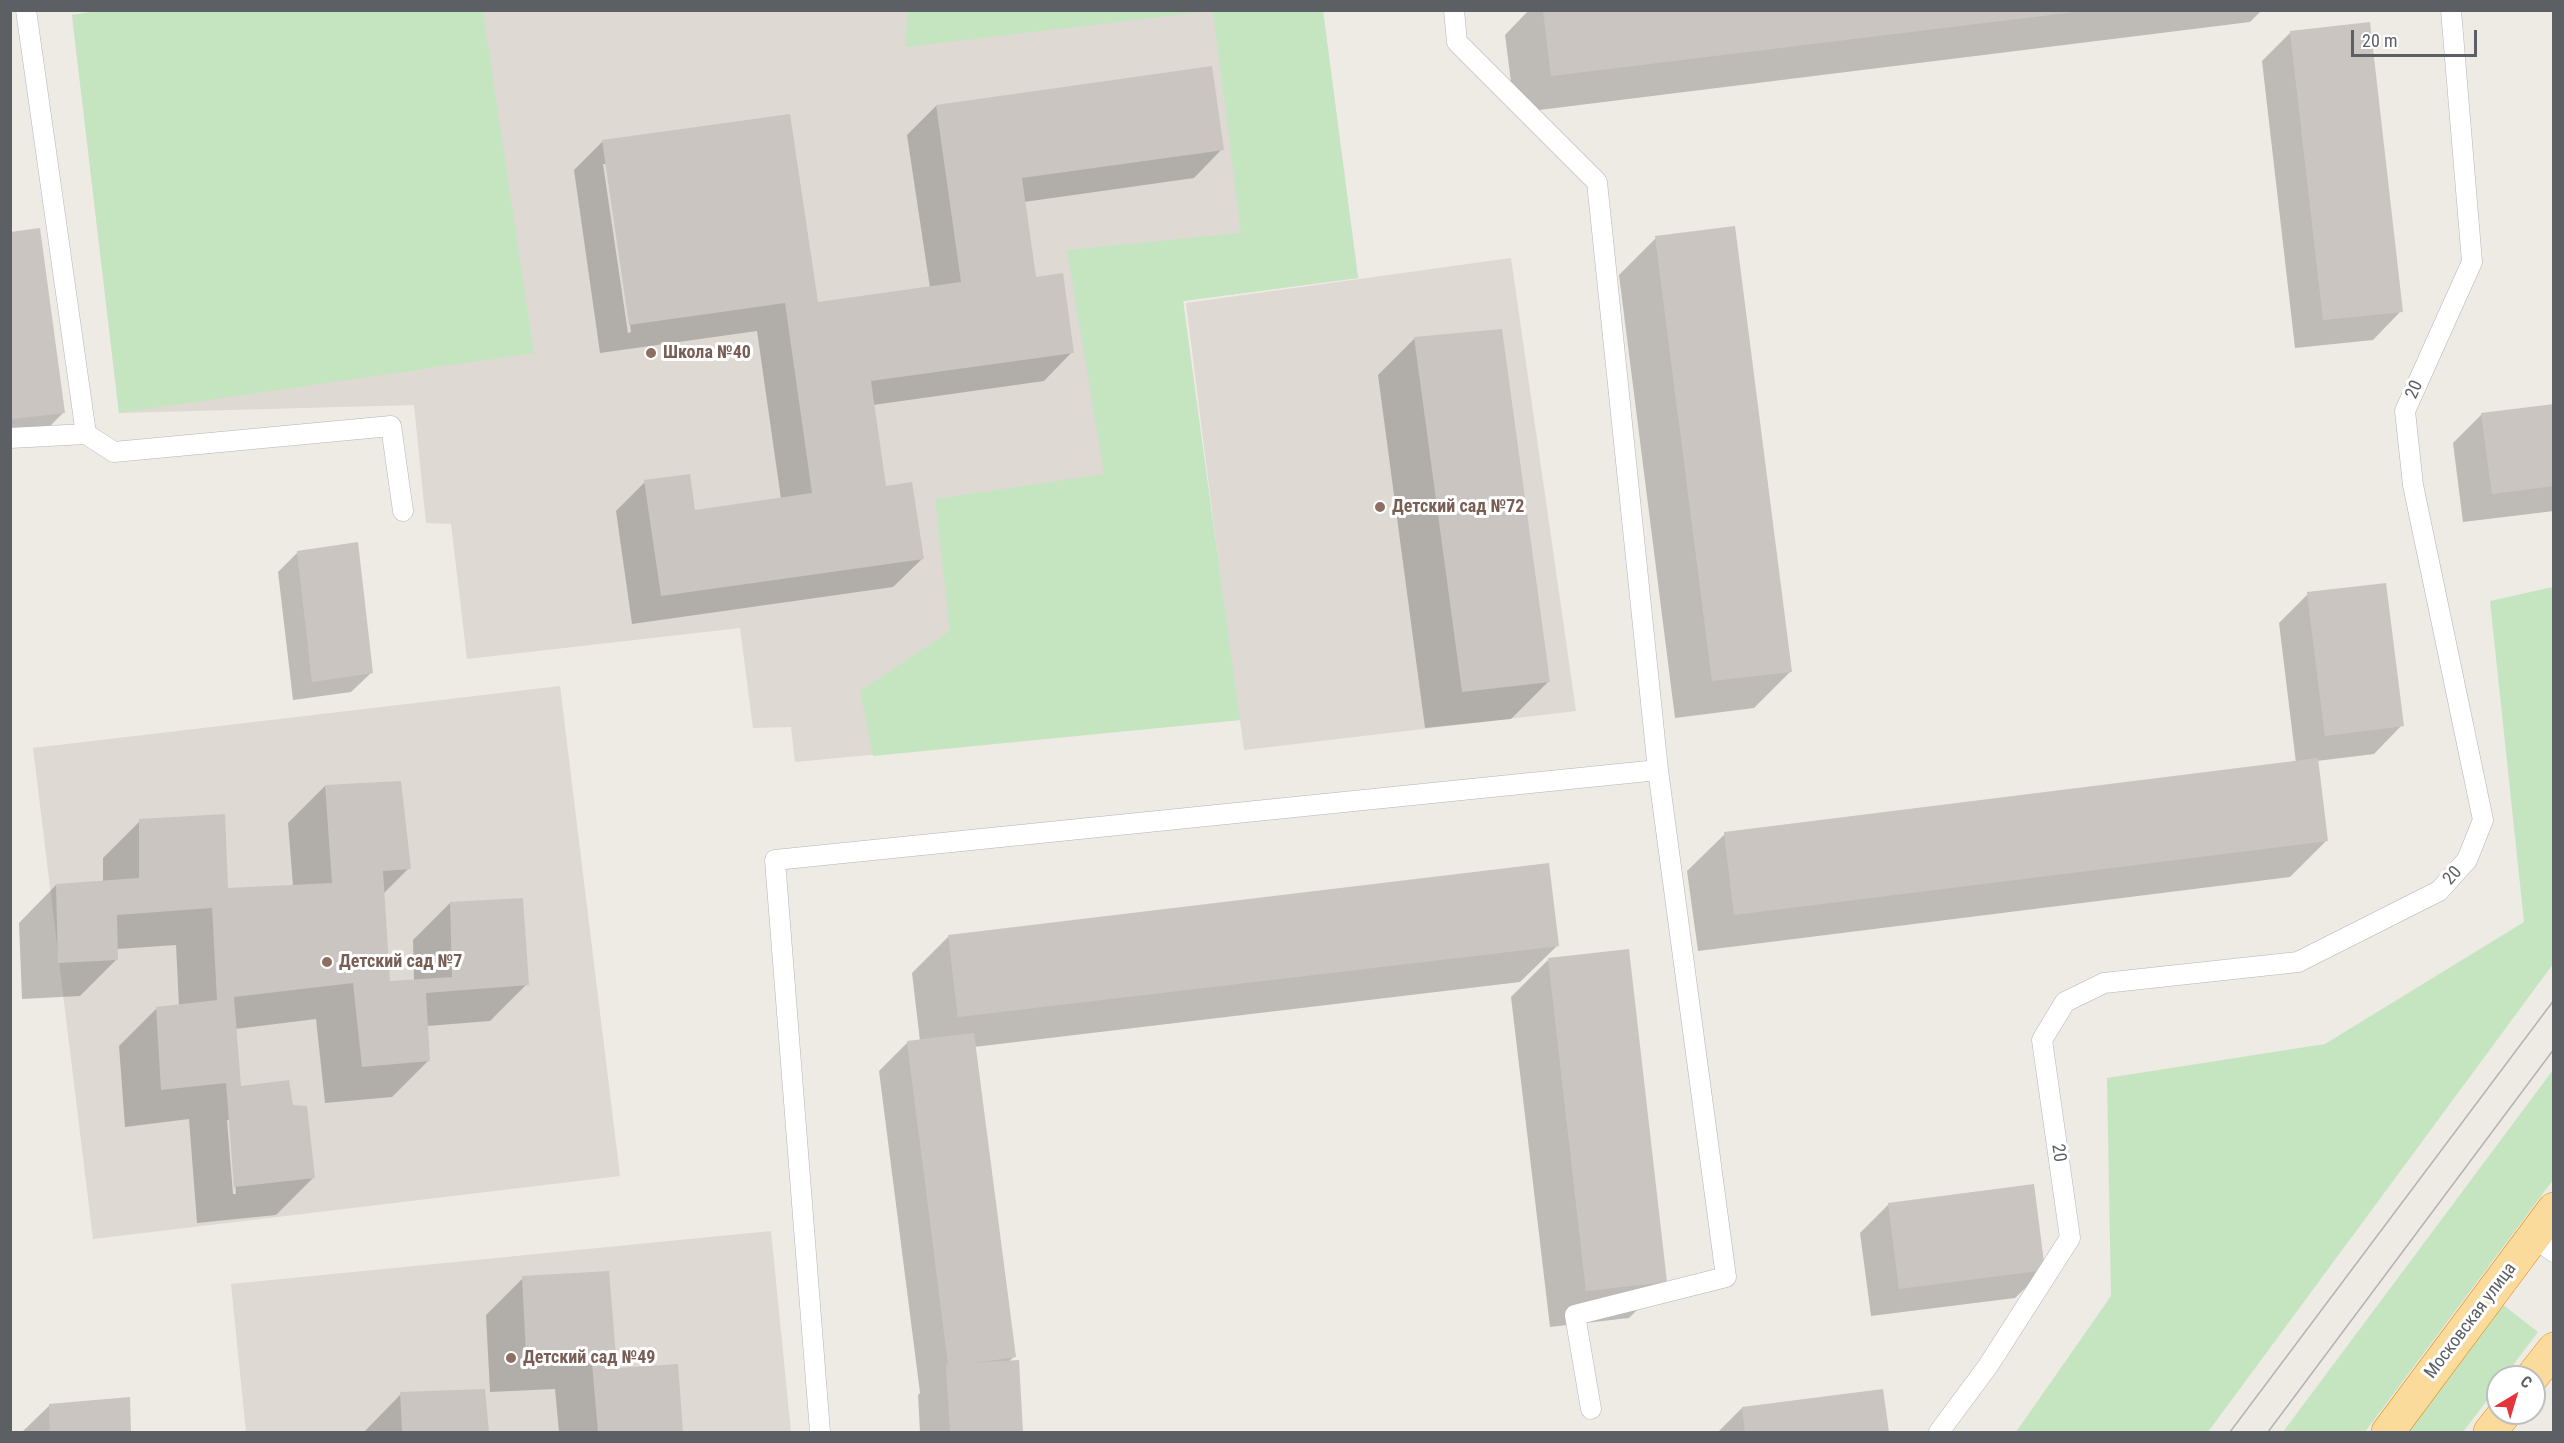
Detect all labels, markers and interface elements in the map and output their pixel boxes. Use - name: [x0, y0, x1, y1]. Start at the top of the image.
- scale bar: [2354, 18, 2480, 56]
- text: 20 m: [2362, 30, 2397, 51]
- place label: Школа №40: [663, 342, 751, 364]
- marker: Школа №40: [644, 346, 658, 360]
- street label: 20: [2402, 377, 2428, 403]
- place label: Детский сад №72: [1392, 496, 1524, 518]
- marker: Детский сад №72: [1373, 500, 1387, 514]
- street label: 20: [2439, 862, 2467, 890]
- place label: Детский сад №7: [339, 951, 462, 973]
- marker: Детский сад №7: [320, 955, 334, 969]
- street label: 20: [2046, 1143, 2070, 1163]
- street label: Московская улица: [2420, 1259, 2522, 1383]
- place label: Детский сад №49: [523, 1347, 655, 1369]
- marker: Детский сад №49: [504, 1351, 518, 1365]
- north arrow: [2486, 1365, 2546, 1425]
- text: С: [2517, 1372, 2536, 1392]

